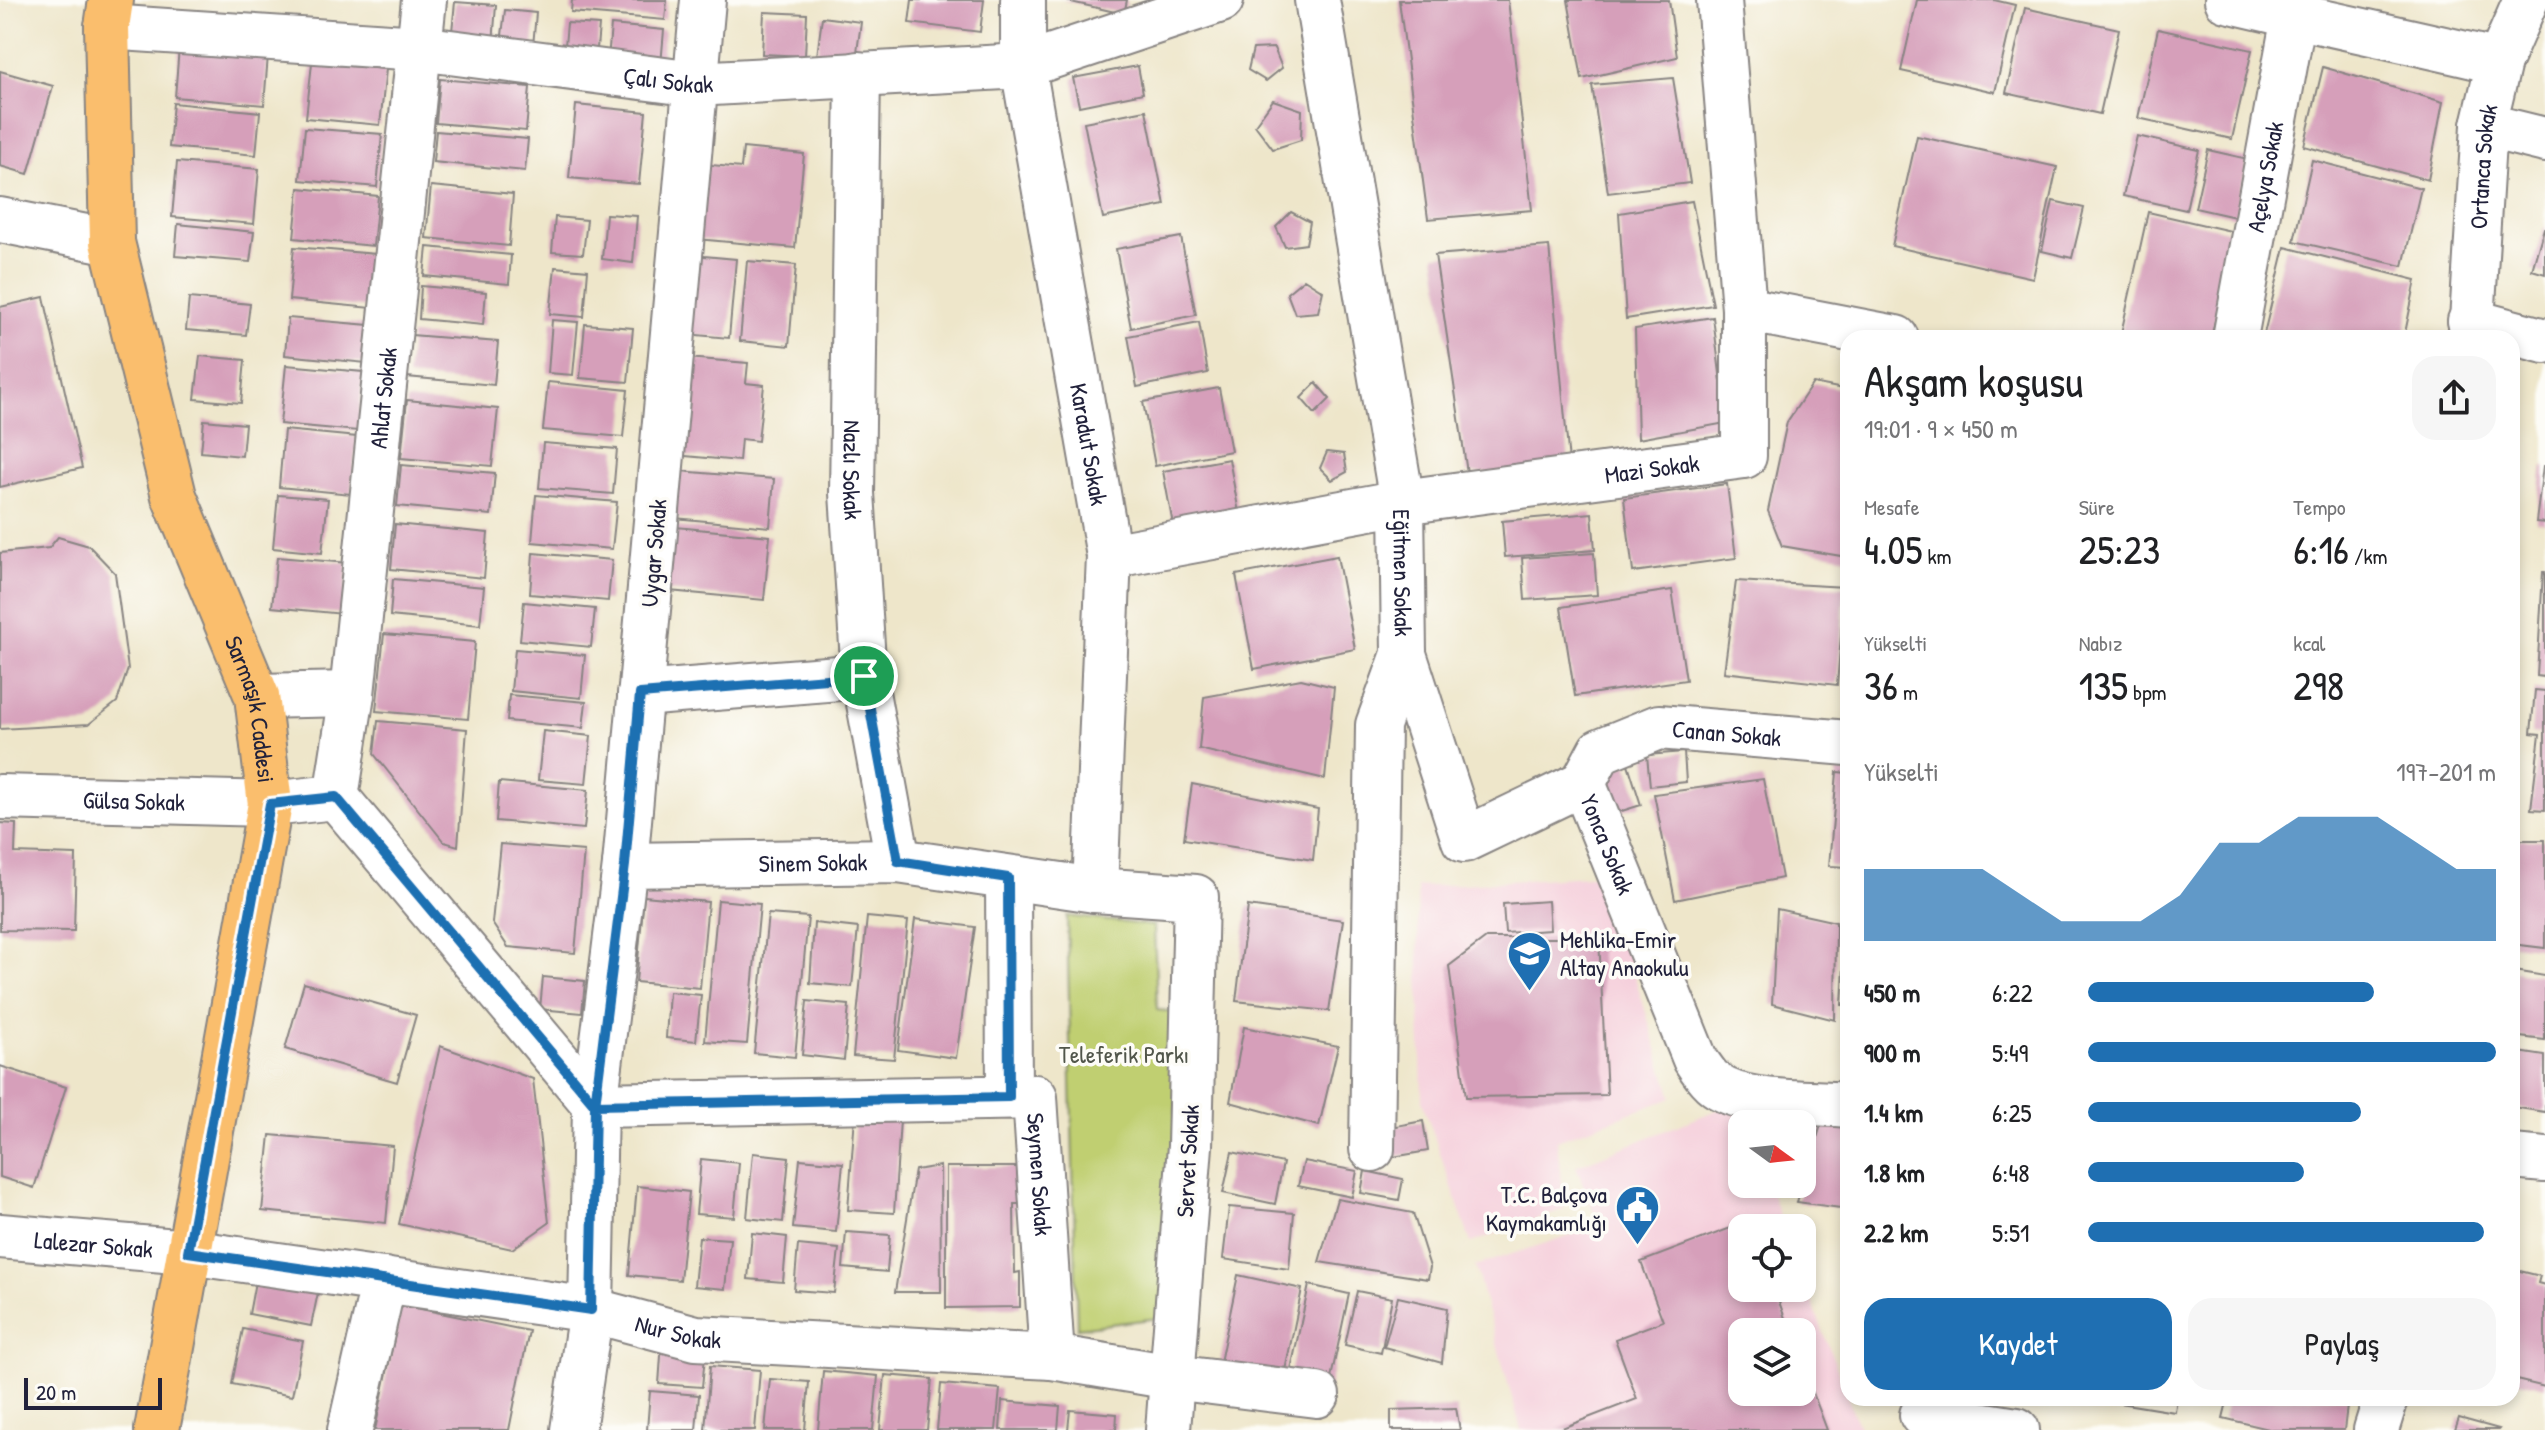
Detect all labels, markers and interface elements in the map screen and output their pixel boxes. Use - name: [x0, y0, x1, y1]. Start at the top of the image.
- street label: Çalı Sokak: [622, 59, 714, 100]
- street label: Ortanca Sokak: [2462, 100, 2505, 230]
- street label: Açelya Sokak: [2239, 119, 2290, 235]
- street label: Ahlat Sokak: [362, 346, 404, 450]
- text: Akşam koşusu: [1864, 351, 2083, 411]
- button: share: [2412, 356, 2496, 440]
- street label: Karadut Sokak: [1063, 381, 1116, 508]
- text: 19:01 · 9 × 450 m: [1864, 411, 2018, 446]
- street label: Nazlı Sokak: [836, 420, 870, 521]
- street label: Mazi Sokak: [1603, 446, 1701, 491]
- text: Mesafe: [1864, 492, 1920, 522]
- text: Süre: [2079, 492, 2115, 522]
- text: Tempo: [2293, 492, 2346, 522]
- street label: Uygar Sokak: [632, 498, 674, 608]
- street label: Eğitmen Sokak: [1386, 509, 1420, 637]
- text: 4.05: [1864, 522, 1922, 576]
- text: 25:23: [2079, 522, 2160, 576]
- text: 6:16: [2293, 522, 2349, 576]
- text: km: [1922, 541, 1952, 571]
- text: /km: [2349, 541, 2388, 571]
- text: Yükselti: [1864, 628, 1927, 658]
- text: Nabız: [2079, 628, 2122, 658]
- text: kcal: [2293, 628, 2325, 658]
- street label: Sarmaşık Caddesi: [218, 631, 283, 785]
- pin: [830, 642, 898, 710]
- icon: arrive: [842, 654, 886, 698]
- text: 36: [1864, 658, 1898, 712]
- text: 135: [2079, 658, 2128, 712]
- text: 298: [2293, 658, 2344, 712]
- text: m: [1898, 677, 1918, 707]
- text: bpm: [2128, 677, 2167, 707]
- street label: Canan Sokak: [1671, 712, 1783, 753]
- text: Yükselti: [1864, 754, 1939, 789]
- text: 197–201 m: [2396, 754, 2496, 789]
- street label: Gülsa Sokak: [83, 783, 185, 818]
- street label: Yonca Sokak: [1573, 789, 1642, 899]
- street label: Sinem Sokak: [758, 845, 868, 879]
- place label: Mehlika-Emir Altay Anaokulu: [1560, 923, 1689, 983]
- school or university icon: Mehlika-Emir Altay Anaokulu: [1505, 929, 1553, 992]
- text: 450 m: [1864, 975, 1920, 1010]
- text: 6:22: [1992, 975, 2033, 1010]
- text: 900 m: [1864, 1035, 1921, 1070]
- text: 5:49: [1992, 1035, 2028, 1070]
- park label: Teleferik Parkı: [1059, 1038, 1189, 1070]
- text: 1.4 km: [1864, 1095, 1923, 1130]
- text: 6:25: [1992, 1095, 2032, 1130]
- street label: Servet Sokak: [1168, 1104, 1206, 1218]
- north arrow: [1728, 1110, 1816, 1198]
- map controls: [1728, 1110, 1816, 1406]
- street label: Seymen Sokak: [1020, 1112, 1060, 1237]
- text: 1.8 km: [1864, 1155, 1925, 1190]
- text: 6:48: [1992, 1155, 2029, 1190]
- place label: T.C. Balçova Kaymakamlığı: [1486, 1178, 1607, 1238]
- public building icon: T.C. Balçova Kaymakamlığı: [1614, 1184, 1662, 1247]
- button: locate: [1728, 1214, 1816, 1302]
- text: 2.2 km: [1864, 1215, 1928, 1250]
- text: 5:51: [1992, 1215, 2029, 1250]
- street label: Lalezar Sokak: [33, 1223, 154, 1265]
- button: Kaydet: [1864, 1298, 2172, 1390]
- button: Paylaş: [2188, 1298, 2496, 1390]
- street label: Nur Sokak: [632, 1307, 722, 1355]
- button: layers: [1728, 1318, 1816, 1406]
- scale bar: [24, 1374, 162, 1410]
- text: 20 m: [36, 1377, 76, 1407]

